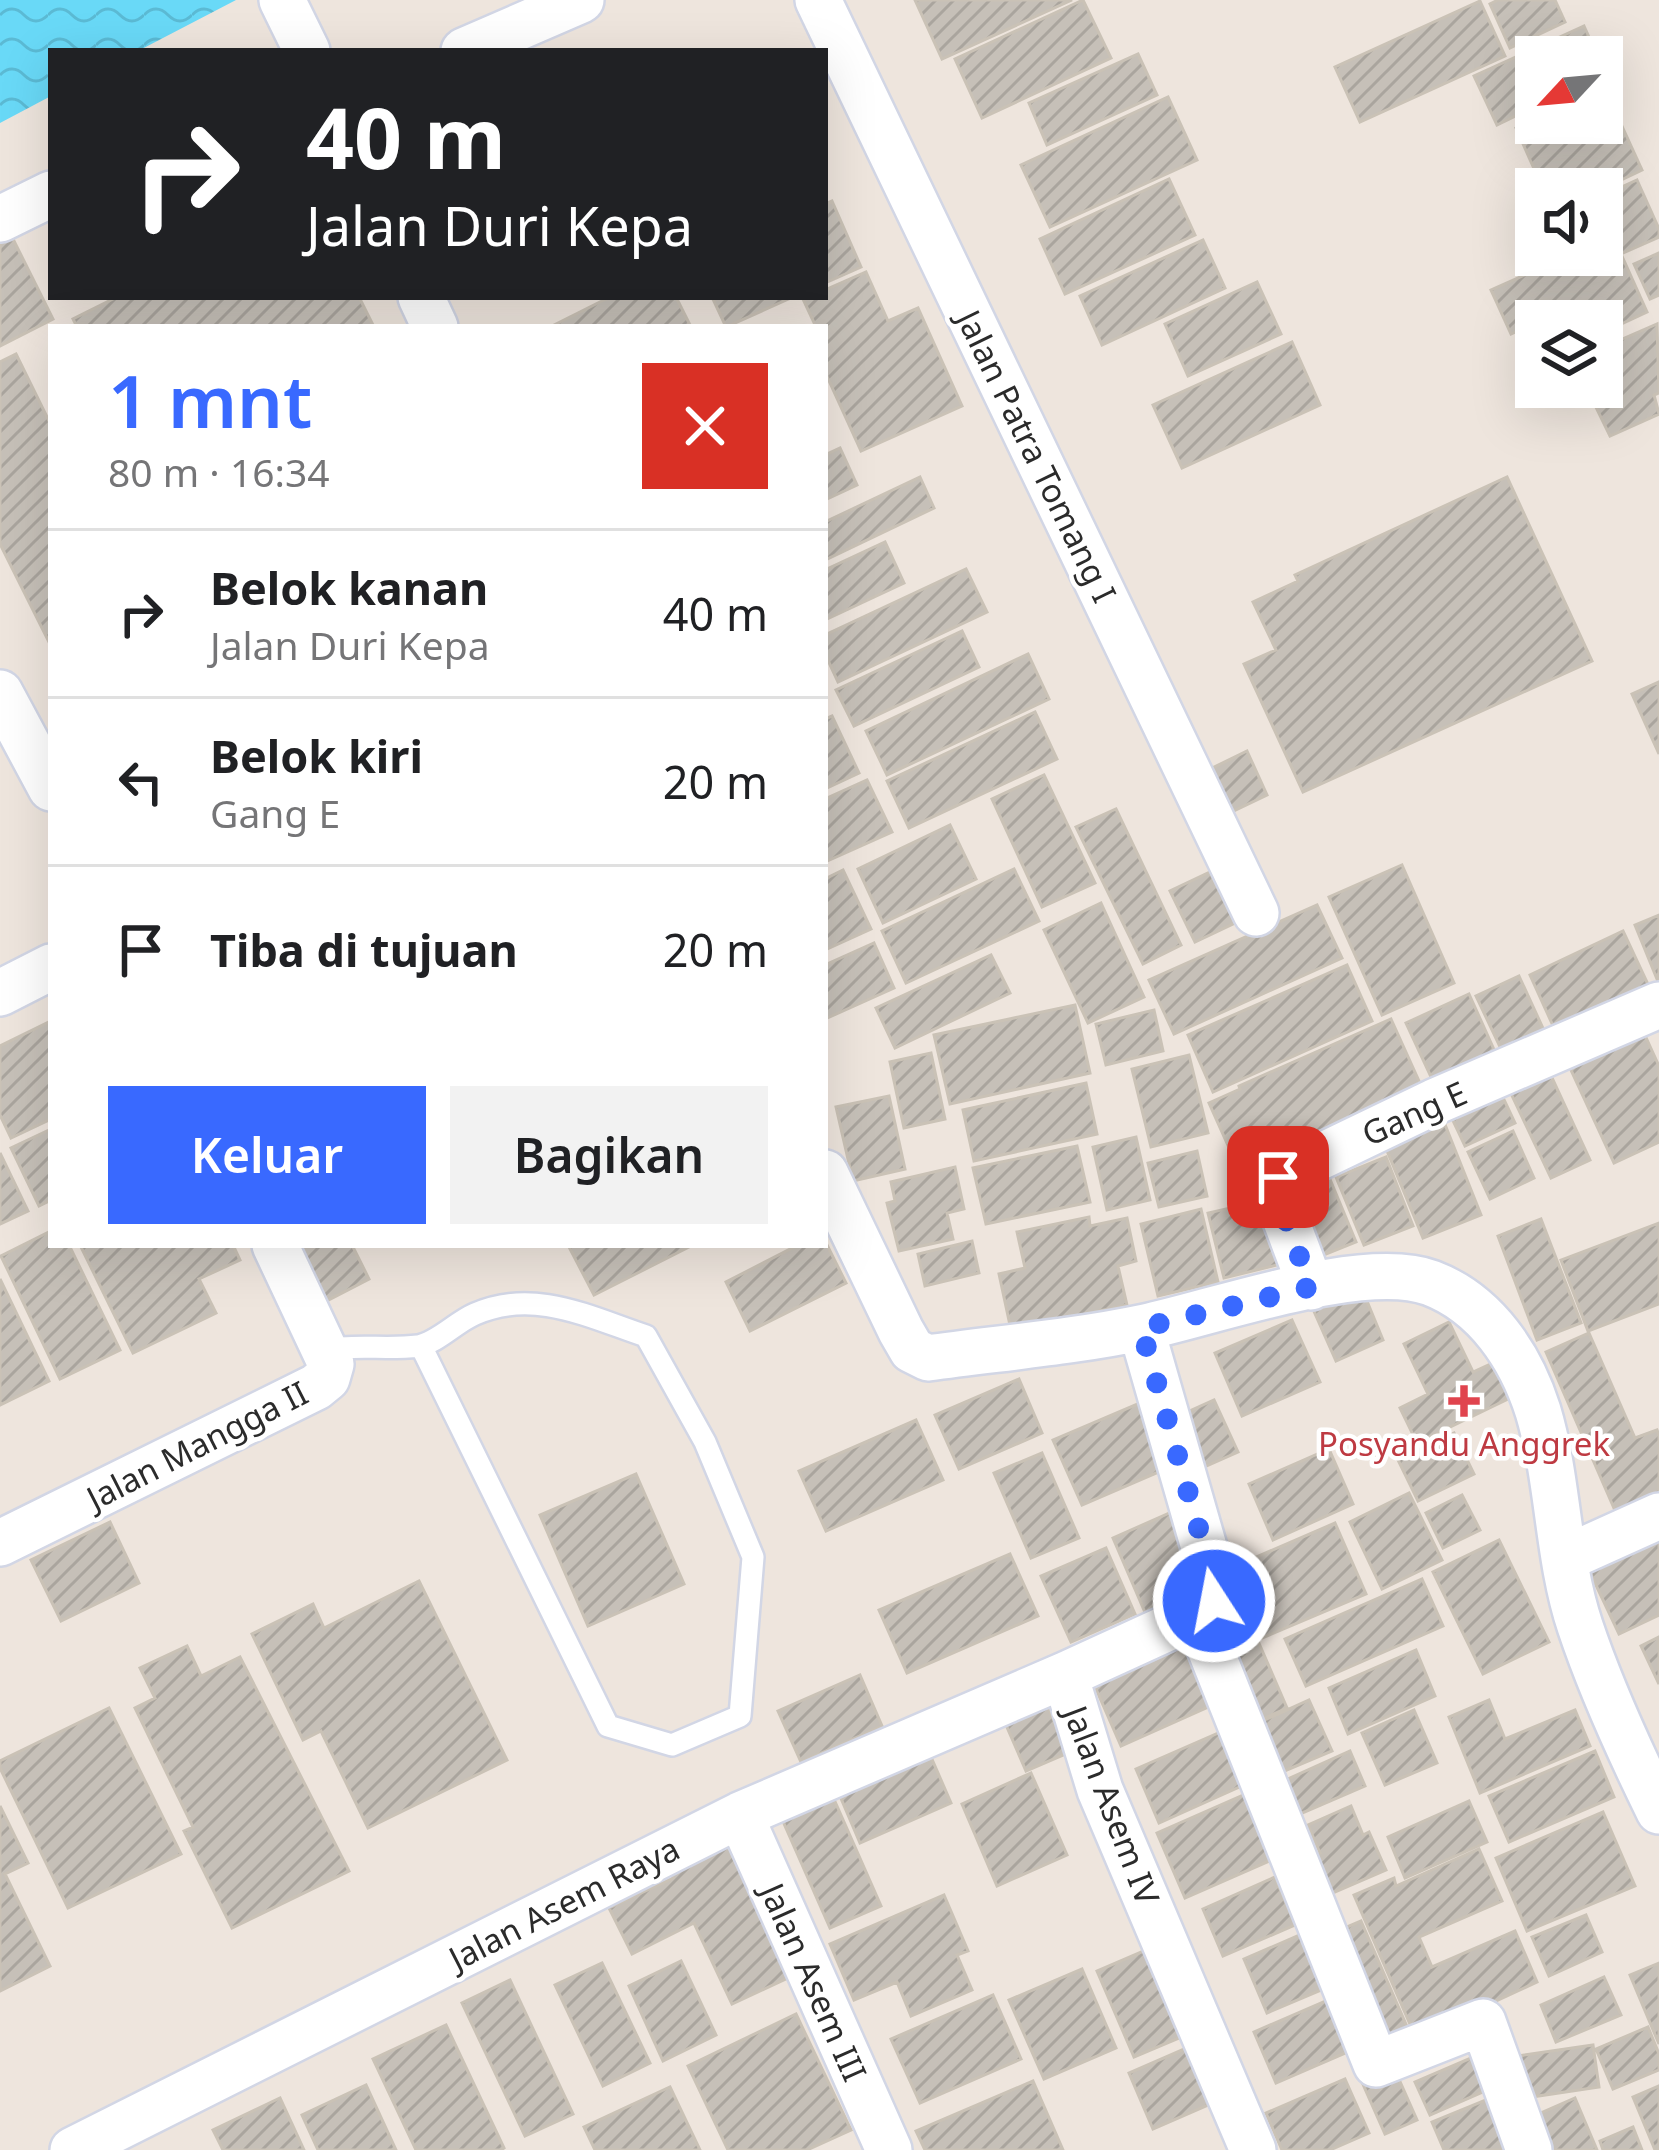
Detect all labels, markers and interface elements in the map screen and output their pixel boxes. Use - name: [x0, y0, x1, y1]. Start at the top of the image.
- north arrow: [1515, 36, 1623, 144]
- map controls: [1515, 36, 1623, 408]
- text: 40 m: [306, 79, 506, 194]
- icon: right: [108, 96, 264, 252]
- button: sound: [1515, 168, 1623, 276]
- text: Jalan Duri Kepa: [306, 188, 693, 262]
- street label: Jalan Patra Tomang I: [945, 300, 1127, 610]
- button: layers: [1515, 300, 1623, 408]
- text: 1 mnt: [108, 351, 312, 449]
- button: close: [642, 363, 768, 489]
- text: 80 m · 16:34: [108, 445, 330, 498]
- text: Belok kanan: [210, 557, 488, 618]
- icon: right: [108, 581, 174, 647]
- text: 40 m: [663, 583, 768, 644]
- text: Jalan Duri Kepa: [210, 618, 490, 671]
- text: Belok kiri: [210, 725, 423, 786]
- icon: left: [108, 749, 174, 815]
- text: 20 m: [663, 751, 768, 812]
- text: Gang E: [210, 786, 340, 839]
- icon: arrive: [108, 917, 174, 983]
- text: Tiba di tujuan: [210, 919, 518, 980]
- text: 20 m: [663, 919, 768, 980]
- street label: Gang E: [1355, 1070, 1473, 1156]
- button: Keluar: [108, 1086, 426, 1224]
- button: Bagikan: [450, 1086, 768, 1224]
- pin: [1227, 1126, 1329, 1228]
- icon: arrive: [1245, 1144, 1311, 1210]
- street label: Jalan Mangga II: [76, 1370, 315, 1521]
- marker: Posyandu Anggrek: [1448, 1385, 1480, 1417]
- place label: Posyandu Anggrek: [1318, 1421, 1610, 1466]
- position arrow: [1151, 1538, 1277, 1664]
- street label: Jalan Asem IV: [1052, 1696, 1171, 1911]
- street label: Jalan Asem Raya: [438, 1826, 687, 1982]
- street label: Jalan Asem III: [749, 1873, 878, 2088]

